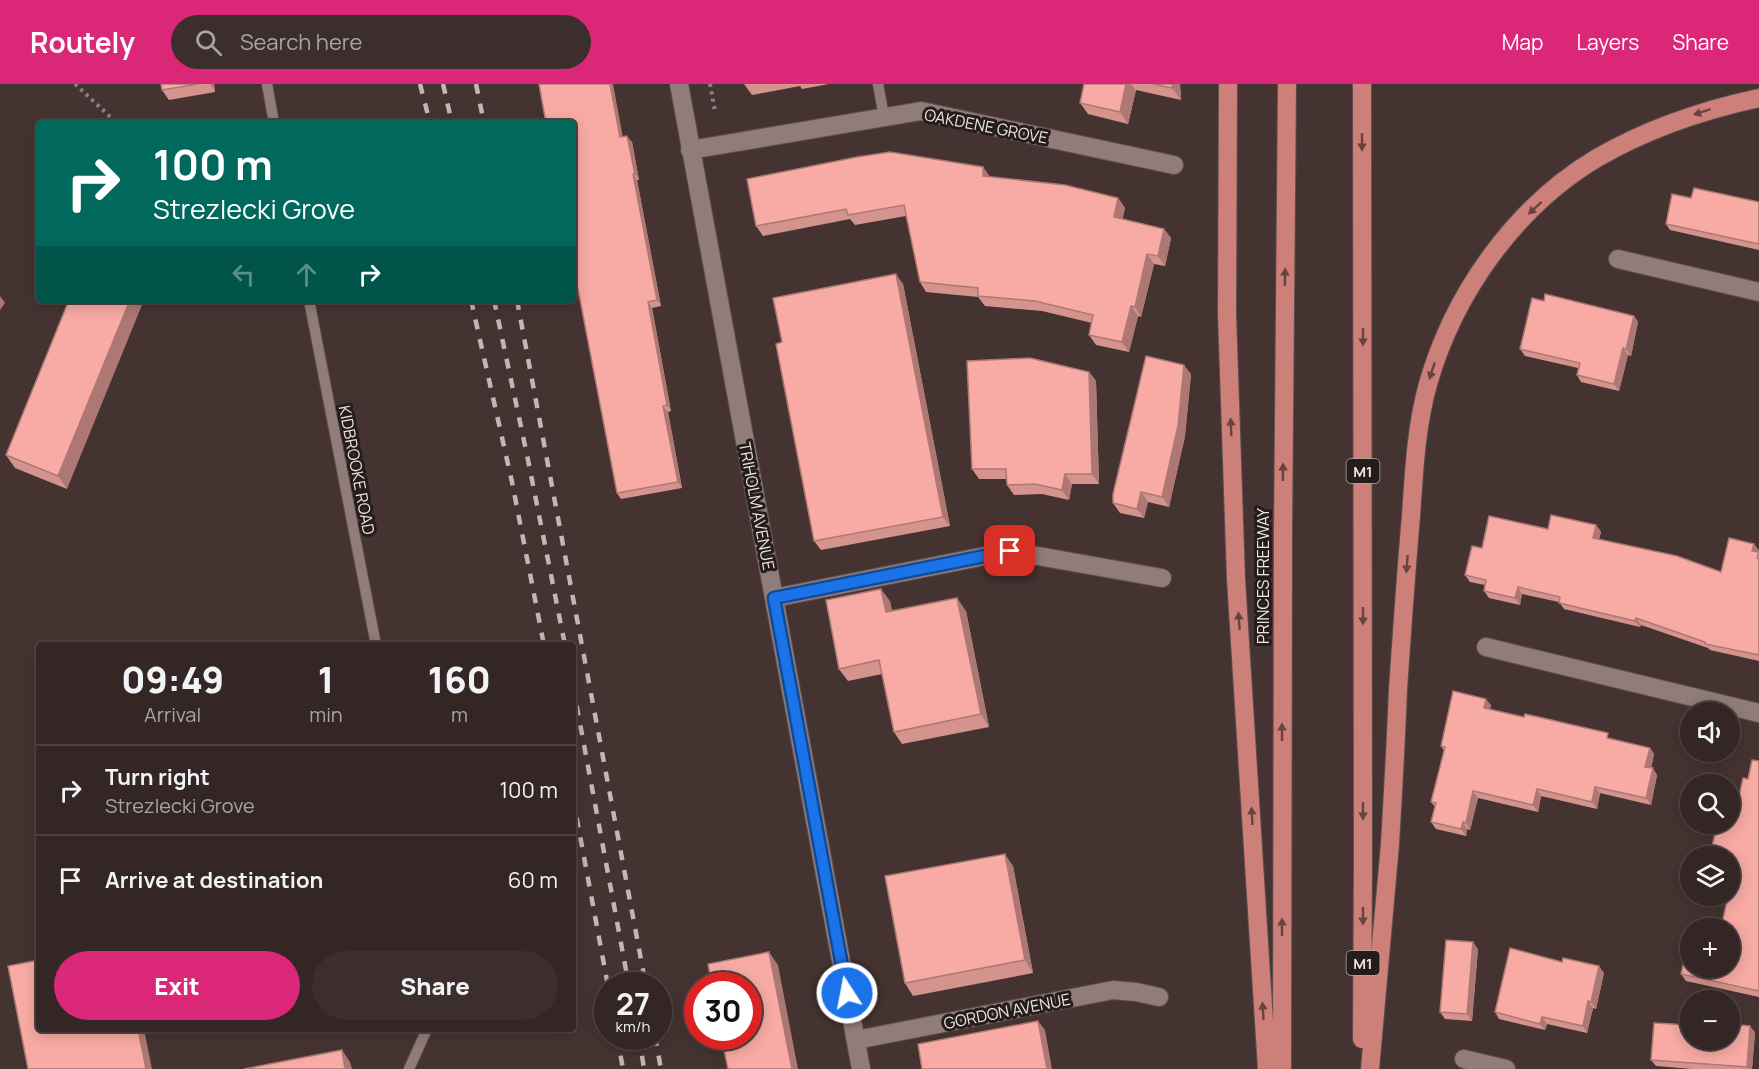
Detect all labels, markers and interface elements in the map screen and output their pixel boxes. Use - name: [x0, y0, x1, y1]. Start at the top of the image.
- search box: [171, 15, 591, 69]
- text: Routely: [30, 23, 135, 61]
- icon: search: [192, 26, 225, 59]
- text: Search here: [240, 27, 362, 57]
- text: Map: [1502, 28, 1543, 56]
- text: Layers: [1576, 28, 1639, 56]
- text: Share: [1672, 28, 1729, 56]
- street label: OAKDENE GROVE: [922, 103, 1050, 149]
- one-way arrow: [1693, 108, 1711, 117]
- one-way arrow: [1357, 133, 1367, 152]
- text: 100 m: [153, 135, 273, 193]
- icon: right: [54, 144, 132, 222]
- text: Strezlecki Grove: [153, 190, 355, 227]
- one-way arrow: [1528, 200, 1542, 214]
- icon: left: [227, 258, 260, 291]
- icon: ahead: [290, 258, 323, 291]
- icon: right: [353, 258, 386, 291]
- one-way arrow: [1280, 267, 1290, 286]
- one-way arrow: [1358, 328, 1368, 347]
- one-way arrow: [1427, 362, 1437, 380]
- street label: KIDBROOKE ROAD: [334, 404, 380, 537]
- one-way arrow: [1226, 417, 1236, 436]
- street label: TRIHOLM AVENUE: [734, 440, 780, 572]
- road number: M1: [1346, 459, 1380, 483]
- one-way arrow: [1278, 462, 1288, 481]
- street label: PRINCES FREEWAY: [1252, 508, 1274, 644]
- pin: [984, 525, 1035, 576]
- icon: arrive: [993, 534, 1026, 567]
- one-way arrow: [1402, 554, 1412, 573]
- one-way arrow: [1358, 607, 1368, 626]
- one-way arrow: [1234, 612, 1244, 631]
- text: 09:49: [121, 655, 224, 704]
- text: 1: [318, 655, 334, 704]
- text: 160: [428, 655, 491, 704]
- text: Arrival: [144, 701, 201, 728]
- text: min: [309, 701, 343, 728]
- text: m: [451, 701, 468, 728]
- map controls: [1680, 702, 1740, 1050]
- button: sound: [1680, 702, 1740, 762]
- one-way arrow: [1277, 722, 1287, 741]
- text: Turn right: [105, 762, 210, 792]
- icon: right: [54, 774, 87, 807]
- button: search: [1680, 774, 1740, 834]
- text: 100 m: [500, 775, 558, 805]
- text: Strezlecki Grove: [105, 792, 255, 819]
- one-way arrow: [1358, 802, 1368, 821]
- one-way arrow: [1247, 806, 1256, 825]
- button: layers: [1680, 846, 1740, 906]
- icon: arrive: [54, 864, 87, 897]
- text: Arrive at destination: [105, 865, 323, 895]
- text: 60 m: [508, 865, 558, 895]
- one-way arrow: [1358, 907, 1368, 926]
- one-way arrow: [1277, 917, 1287, 936]
- button: +: [1680, 918, 1740, 978]
- button: Exit: [54, 951, 300, 1020]
- button: Share: [312, 951, 558, 1020]
- road number: M1: [1346, 951, 1380, 975]
- position arrow: [815, 961, 879, 1025]
- speed limit sign: 30: [684, 972, 762, 1050]
- text: 27: [616, 983, 650, 1024]
- street label: GORDON AVENUE: [942, 988, 1072, 1034]
- button: −: [1680, 990, 1740, 1050]
- one-way arrow: [1259, 1001, 1268, 1020]
- text: km/h: [616, 1016, 650, 1037]

